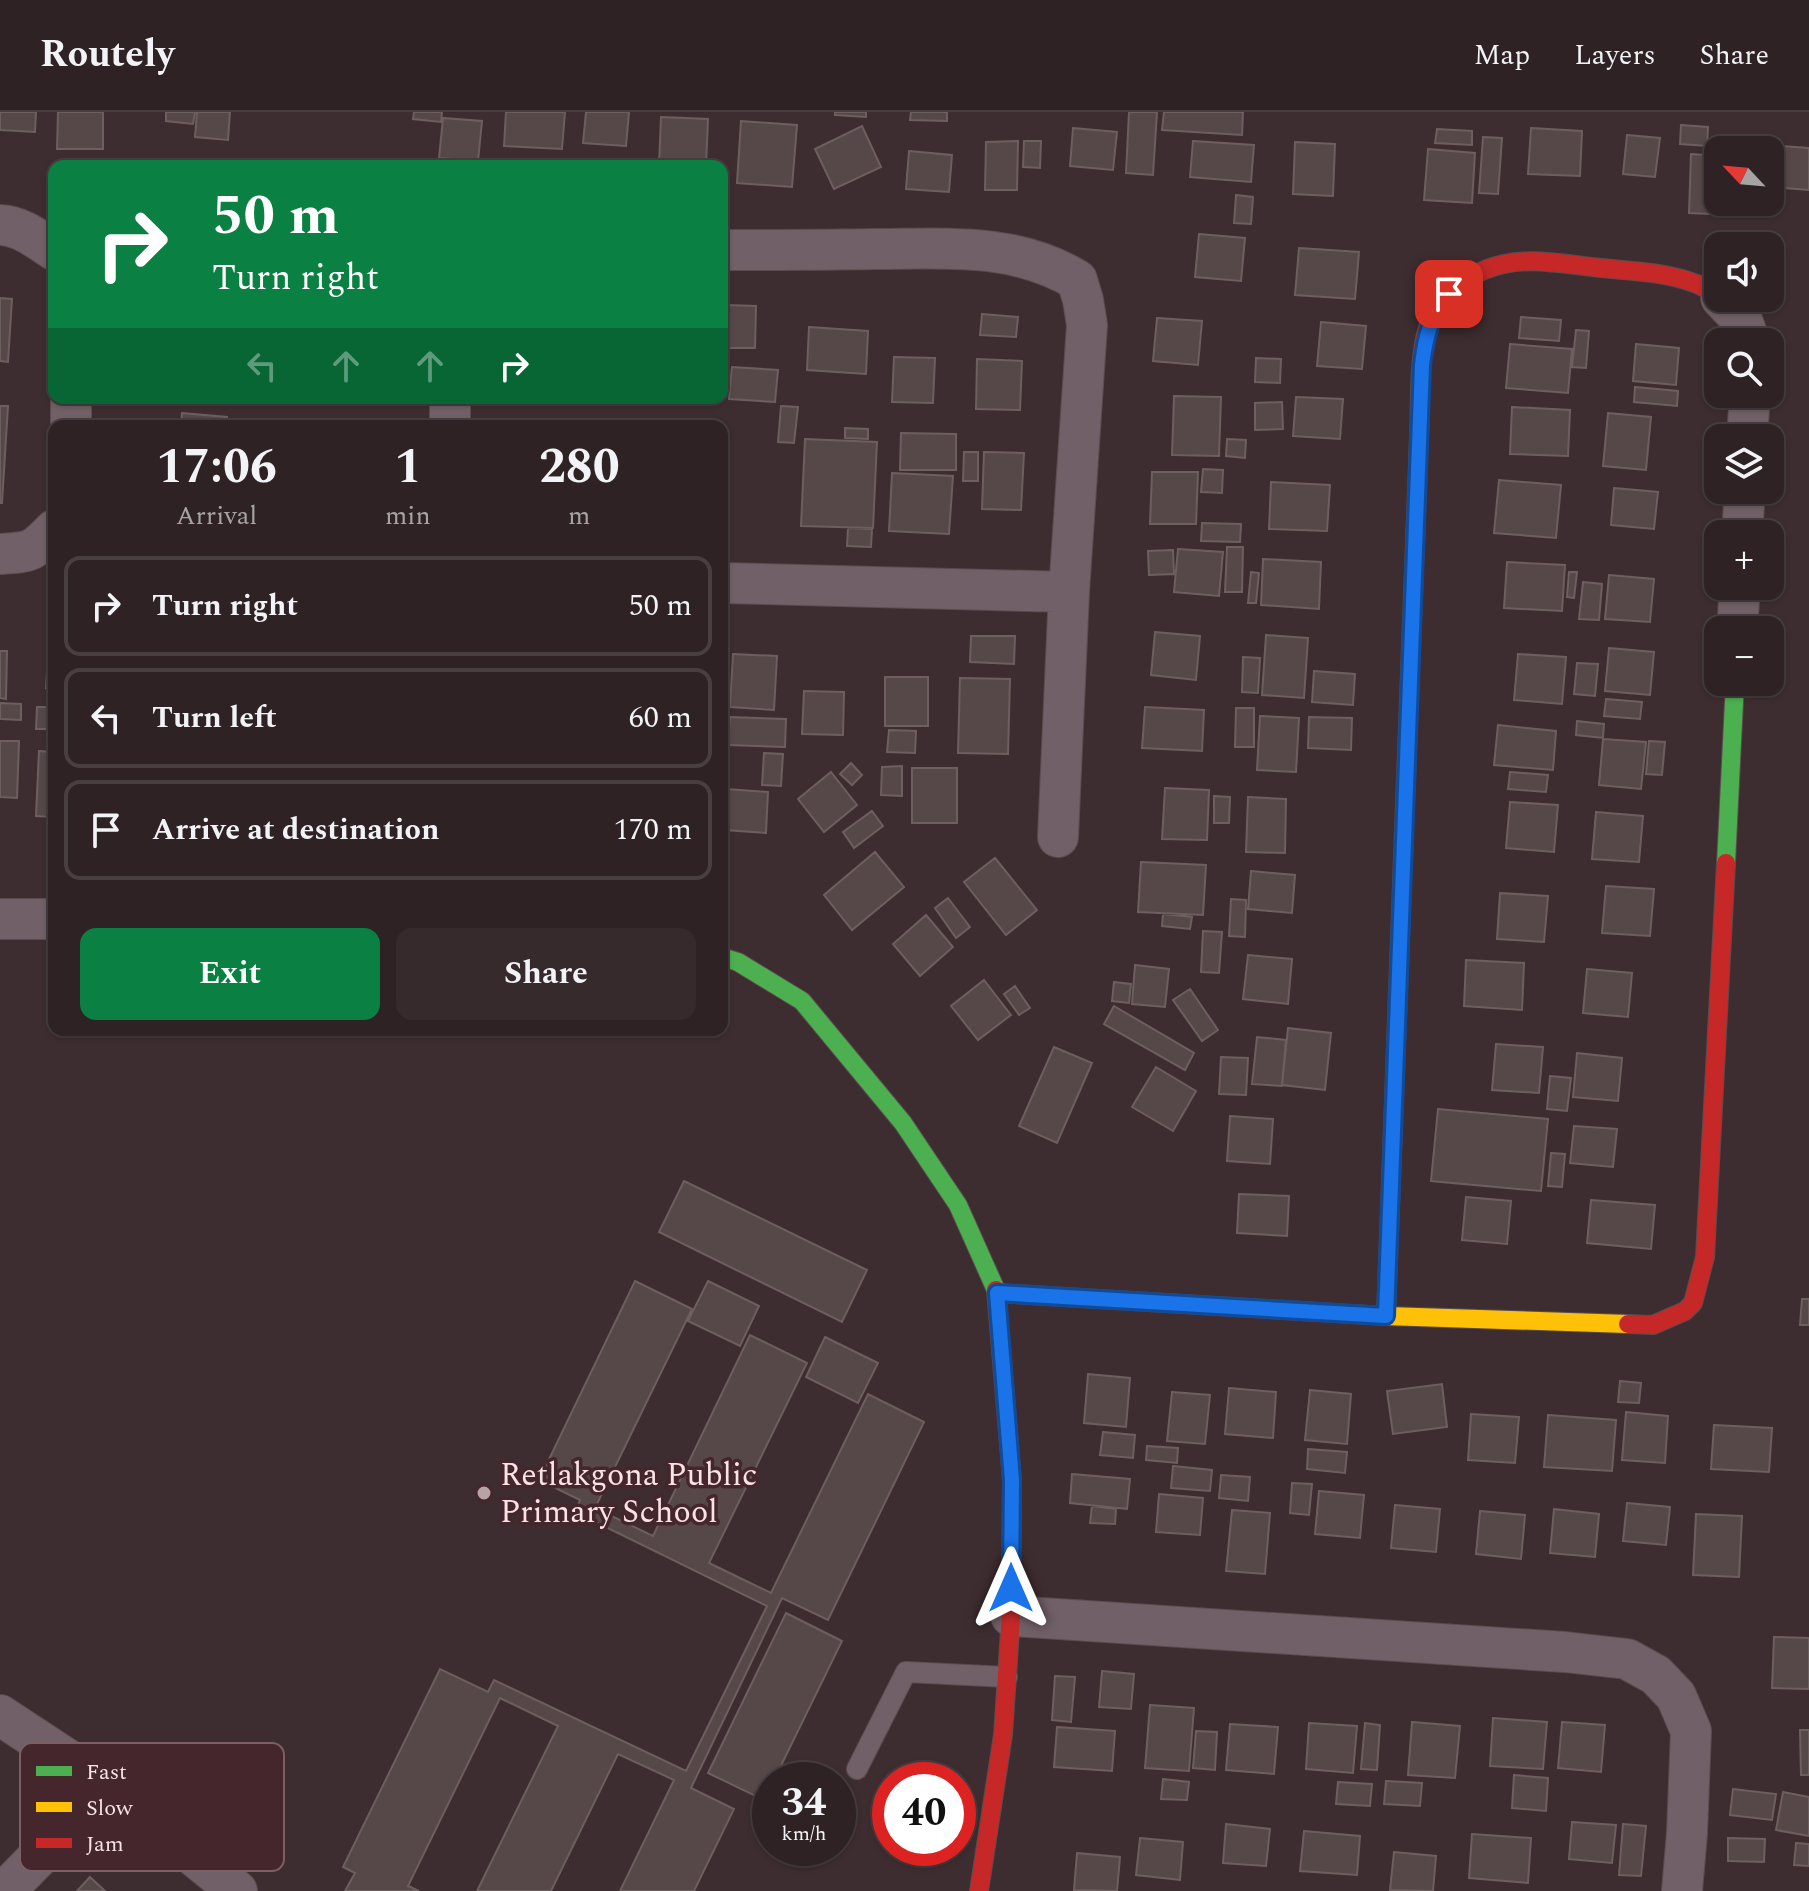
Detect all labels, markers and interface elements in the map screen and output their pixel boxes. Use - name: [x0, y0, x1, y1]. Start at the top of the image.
- text: Routely: [40, 26, 174, 84]
- text: Map: [1474, 34, 1530, 77]
- text: Layers: [1574, 34, 1656, 77]
- text: Share: [1700, 34, 1769, 77]
- north arrow: [1704, 136, 1784, 216]
- map controls: [1704, 136, 1784, 696]
- text: 50 m: [212, 174, 339, 259]
- icon: right: [80, 192, 184, 296]
- button: sound: [1704, 232, 1784, 312]
- text: Turn right: [212, 251, 379, 306]
- pin: [1415, 260, 1483, 328]
- icon: arrive: [1427, 272, 1471, 316]
- button: search: [1704, 328, 1784, 408]
- icon: left: [240, 344, 284, 388]
- icon: ahead: [324, 344, 368, 388]
- icon: ahead: [408, 344, 452, 388]
- icon: right: [492, 344, 536, 388]
- button: layers: [1704, 424, 1784, 504]
- text: 17:06: [156, 431, 277, 504]
- text: 1: [394, 431, 421, 504]
- text: 280: [539, 431, 620, 504]
- text: Arrival: [176, 496, 257, 536]
- text: min: [385, 496, 431, 536]
- text: m: [568, 496, 590, 536]
- button: +: [1704, 520, 1784, 600]
- text: Turn right: [152, 583, 298, 629]
- text: 50 m: [629, 583, 692, 629]
- icon: right: [84, 584, 128, 628]
- button: −: [1704, 616, 1784, 696]
- text: Turn left: [152, 695, 277, 741]
- text: 60 m: [629, 695, 692, 741]
- icon: left: [84, 696, 128, 740]
- text: Arrive at destination: [152, 807, 439, 853]
- text: 170 m: [614, 807, 692, 853]
- icon: arrive: [84, 808, 128, 852]
- button: Exit: [80, 928, 380, 1020]
- button: Share: [396, 928, 696, 1020]
- place label: Retlakgona Public Primary School: [500, 1451, 757, 1537]
- marker: Retlakgona Public Primary School: [475, 1484, 493, 1502]
- position arrow: [969, 1546, 1053, 1630]
- legend: [20, 1743, 284, 1871]
- text: Fast: [86, 1756, 127, 1789]
- speed limit sign: 40: [872, 1762, 976, 1866]
- text: 34: [782, 1773, 826, 1834]
- text: Slow: [86, 1792, 134, 1825]
- text: km/h: [782, 1819, 827, 1849]
- text: Jam: [86, 1828, 124, 1861]

